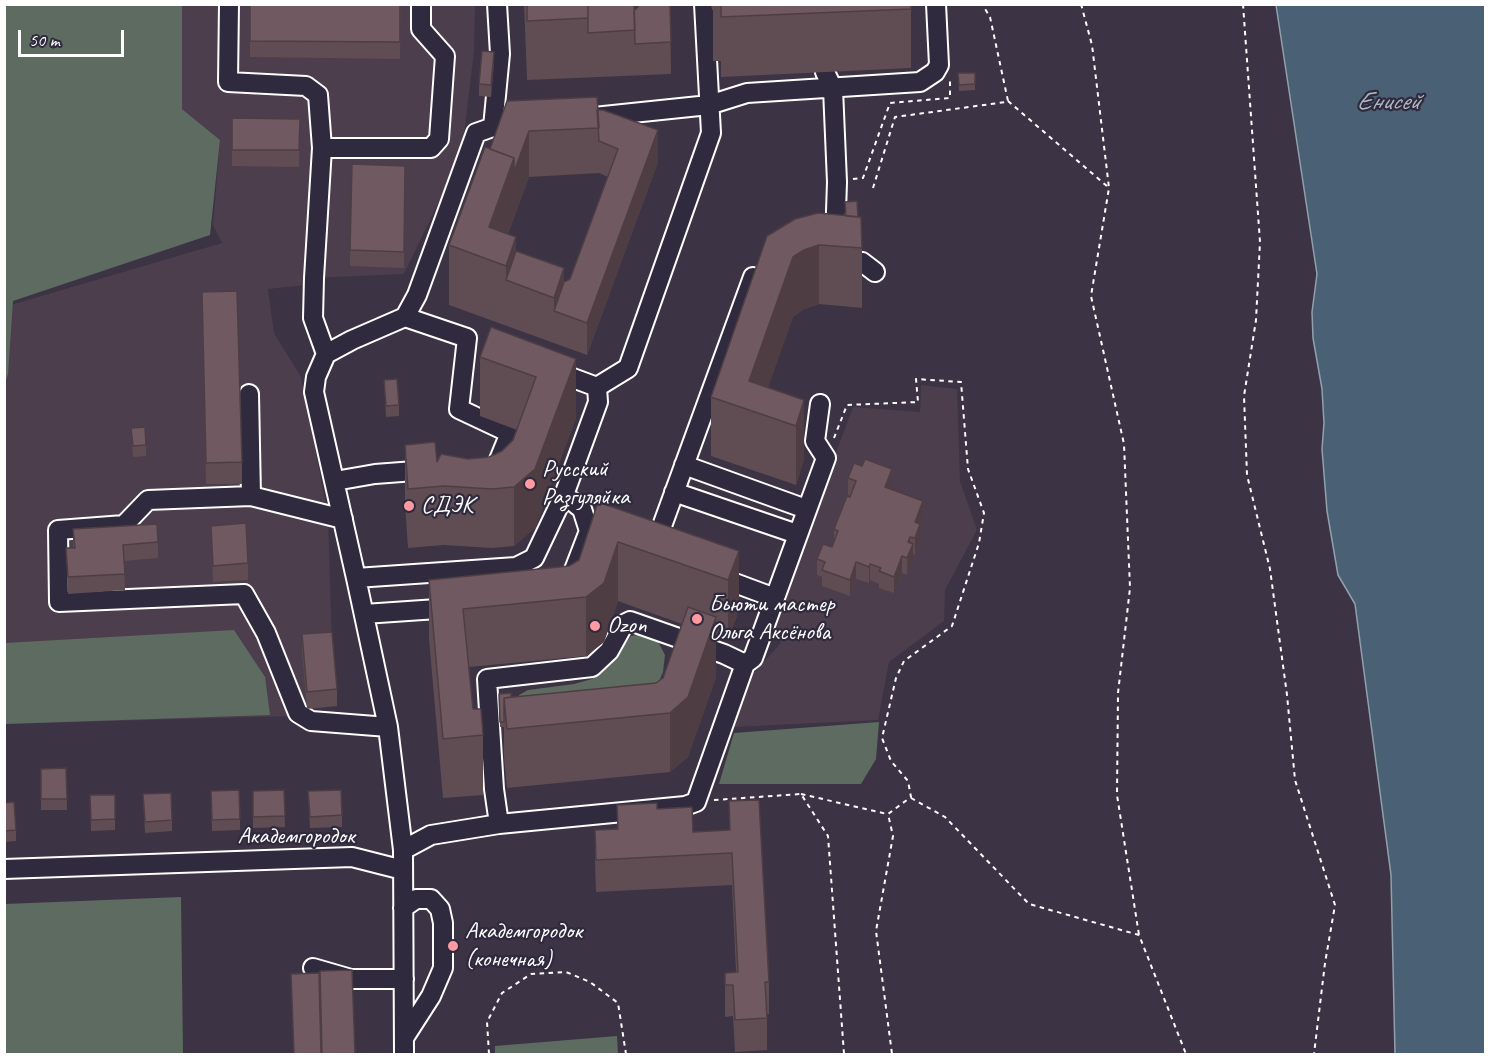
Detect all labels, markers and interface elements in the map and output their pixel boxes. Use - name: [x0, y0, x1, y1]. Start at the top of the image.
- scale bar: [21, 18, 128, 56]
- text: 50 m: [29, 29, 60, 51]
- water label: Енисей: [1357, 86, 1419, 118]
- place label: Русский Разгуляйка: [542, 456, 629, 512]
- marker: Русский Разгуляйка: [523, 477, 537, 491]
- place label: СДЭК: [421, 492, 474, 520]
- marker: СДЭК: [402, 499, 416, 513]
- place label: Бьюти мастер Oльга Аксёнова: [709, 591, 835, 647]
- place label: Ozon: [607, 612, 646, 640]
- marker: Бьюти мастер Oльга Аксёнова: [690, 612, 704, 626]
- marker: Ozon: [588, 619, 602, 633]
- street label: Академгородок: [238, 823, 354, 851]
- place label: Академгородок (конечная): [465, 918, 582, 974]
- marker: Академгородок (конечная): [446, 939, 460, 953]

